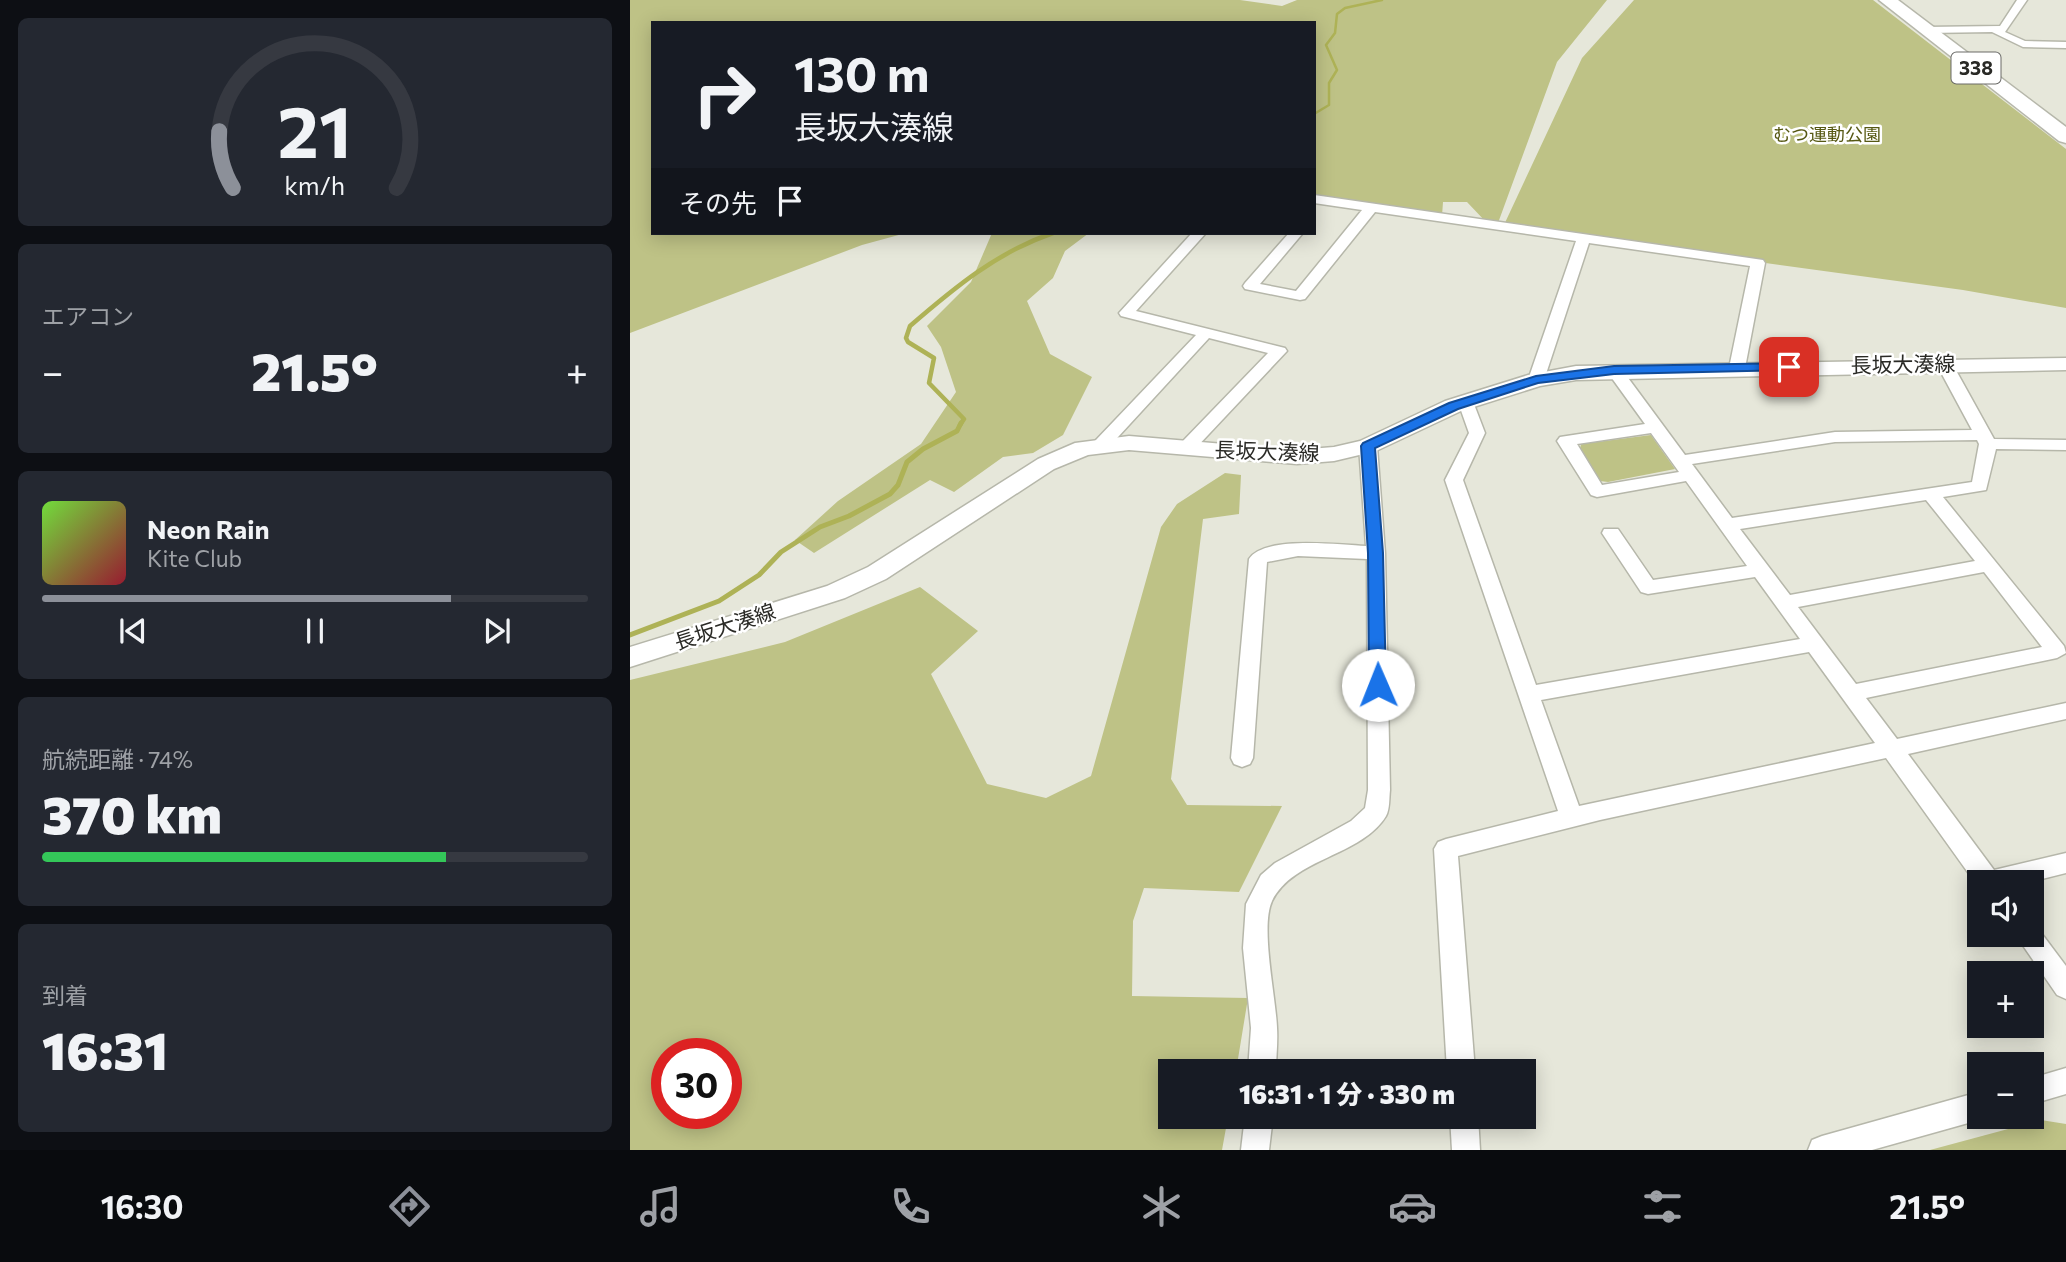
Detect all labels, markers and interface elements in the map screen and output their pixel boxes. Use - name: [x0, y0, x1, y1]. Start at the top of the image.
- text: 130 m: [794, 42, 929, 102]
- icon: right: [679, 49, 770, 140]
- road number: 338: [1952, 52, 2000, 83]
- text: 21: [278, 85, 352, 174]
- text: 長坂大湊線: [794, 106, 954, 146]
- park label: むつ運動公園: [1773, 123, 1881, 145]
- text: km/h: [285, 170, 345, 200]
- icon: arrive: [771, 182, 809, 220]
- text: その先: [679, 187, 757, 218]
- text: エアコン: [42, 302, 134, 330]
- pin: [1759, 337, 1819, 397]
- text: 21.5°: [251, 338, 378, 402]
- text: −: [42, 347, 64, 394]
- text: +: [566, 347, 588, 394]
- icon: arrive: [1770, 348, 1808, 386]
- street label: 長坂大湊線: [1850, 350, 1956, 377]
- street label: 長坂大湊線: [1214, 436, 1320, 465]
- text: Neon Rain: [147, 513, 270, 544]
- text: Kite Club: [147, 544, 242, 572]
- street label: 長坂大湊線: [671, 597, 778, 654]
- icon: previous: [114, 612, 152, 650]
- icon: pause: [296, 612, 334, 650]
- icon: next: [478, 612, 516, 650]
- position arrow: [1341, 648, 1415, 722]
- text: 航続距離 · 74%: [42, 745, 193, 773]
- text: 370 km: [42, 781, 222, 845]
- map controls: [1967, 870, 2044, 1129]
- button: sound: [1967, 870, 2044, 947]
- button: +: [1967, 961, 2044, 1038]
- text: 到着: [42, 981, 88, 1009]
- text: 16:31: [42, 1017, 168, 1081]
- speed limit sign: 30: [651, 1038, 742, 1129]
- button: −: [1967, 1052, 2044, 1129]
- text: 16:31 · 1 分 · 330 m: [1239, 1078, 1455, 1109]
- icon: directions: [385, 1182, 434, 1231]
- icon: music: [636, 1182, 685, 1231]
- icon: phone: [886, 1182, 935, 1231]
- icon: climate: [1137, 1182, 1186, 1231]
- icon: car: [1388, 1182, 1437, 1231]
- icon: filters: [1638, 1182, 1687, 1231]
- text: 16:30: [101, 1186, 183, 1226]
- text: 21.5°: [1889, 1186, 1965, 1226]

